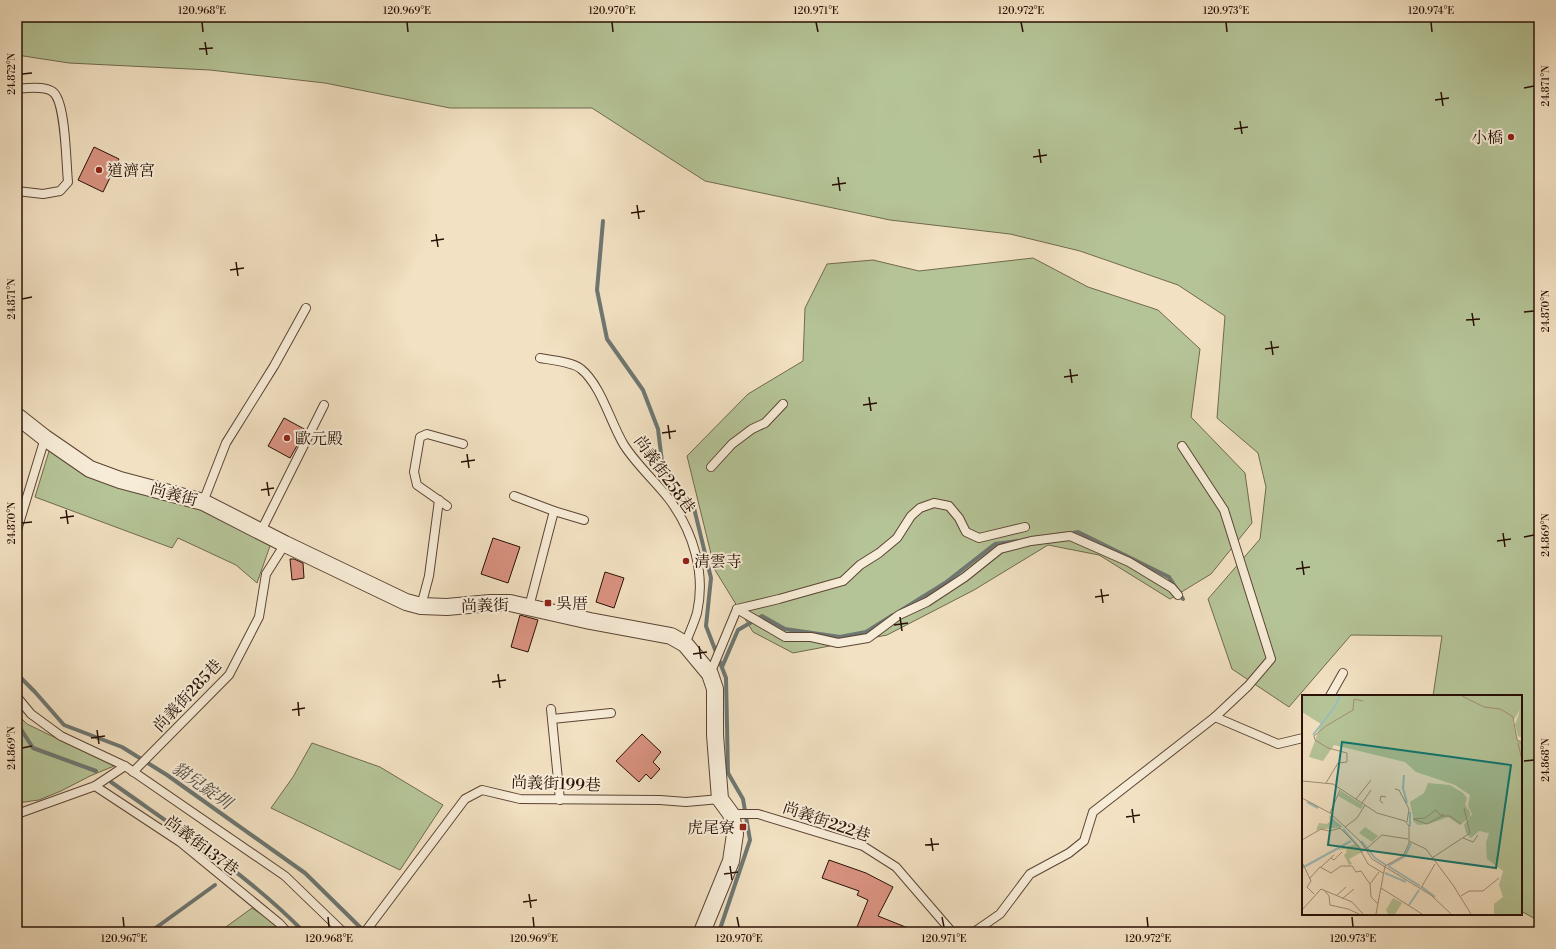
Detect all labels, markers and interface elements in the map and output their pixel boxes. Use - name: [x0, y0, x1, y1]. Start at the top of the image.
- text: 120.968°E: [178, 5, 226, 17]
- text: 120.969°E: [383, 5, 431, 17]
- text: 120.970°E: [588, 5, 636, 17]
- text: 120.971°E: [793, 5, 839, 17]
- text: 120.972°E: [998, 5, 1044, 17]
- text: 120.973°E: [1203, 5, 1249, 17]
- text: 120.974°E: [1408, 5, 1454, 17]
- text: 24.872°N: [6, 53, 18, 95]
- text: 24.871°N: [1540, 65, 1552, 106]
- place label: 小橋: [1471, 128, 1503, 148]
- marker: 小橋: [1506, 132, 1516, 142]
- place label: 道濟宮: [107, 161, 155, 181]
- marker: 道濟宮: [94, 165, 104, 175]
- text: 24.871°N: [6, 278, 18, 319]
- text: 24.870°N: [1540, 289, 1552, 332]
- place label: 歐元殿: [295, 429, 343, 449]
- street label: 尚義街258巷: [629, 432, 699, 518]
- marker: 歐元殿: [282, 433, 292, 443]
- street label: 尚義街: [148, 479, 200, 511]
- text: 24.870°N: [6, 501, 18, 544]
- text: 24.869°N: [1540, 513, 1552, 557]
- place label: 清雲寺: [694, 552, 742, 572]
- marker: 清雲寺: [681, 556, 691, 566]
- place label: 吳厝: [556, 594, 588, 614]
- street label: 尚義街: [461, 595, 509, 617]
- marker: 吳厝: [543, 598, 553, 608]
- street label: 尚義街285巷: [149, 655, 226, 736]
- inset map: [1302, 695, 1522, 915]
- text: 24.869°N: [6, 726, 18, 770]
- text: 24.868°N: [1540, 738, 1552, 782]
- water label: 貓兒錠圳: [167, 757, 238, 816]
- street label: 尚義街199巷: [511, 772, 601, 796]
- street label: 尚義街222巷: [780, 798, 873, 846]
- street label: 尚義街137巷: [160, 811, 242, 880]
- place label: 虎尾寮: [687, 818, 735, 838]
- marker: 虎尾寮: [738, 822, 748, 832]
- text: 120.967°E: [101, 933, 147, 945]
- text: 120.968°E: [305, 933, 353, 945]
- text: 120.969°E: [510, 933, 558, 945]
- text: 120.970°E: [715, 933, 763, 945]
- text: 120.971°E: [921, 933, 967, 945]
- text: 120.972°E: [1125, 933, 1171, 945]
- text: 120.973°E: [1330, 933, 1376, 945]

